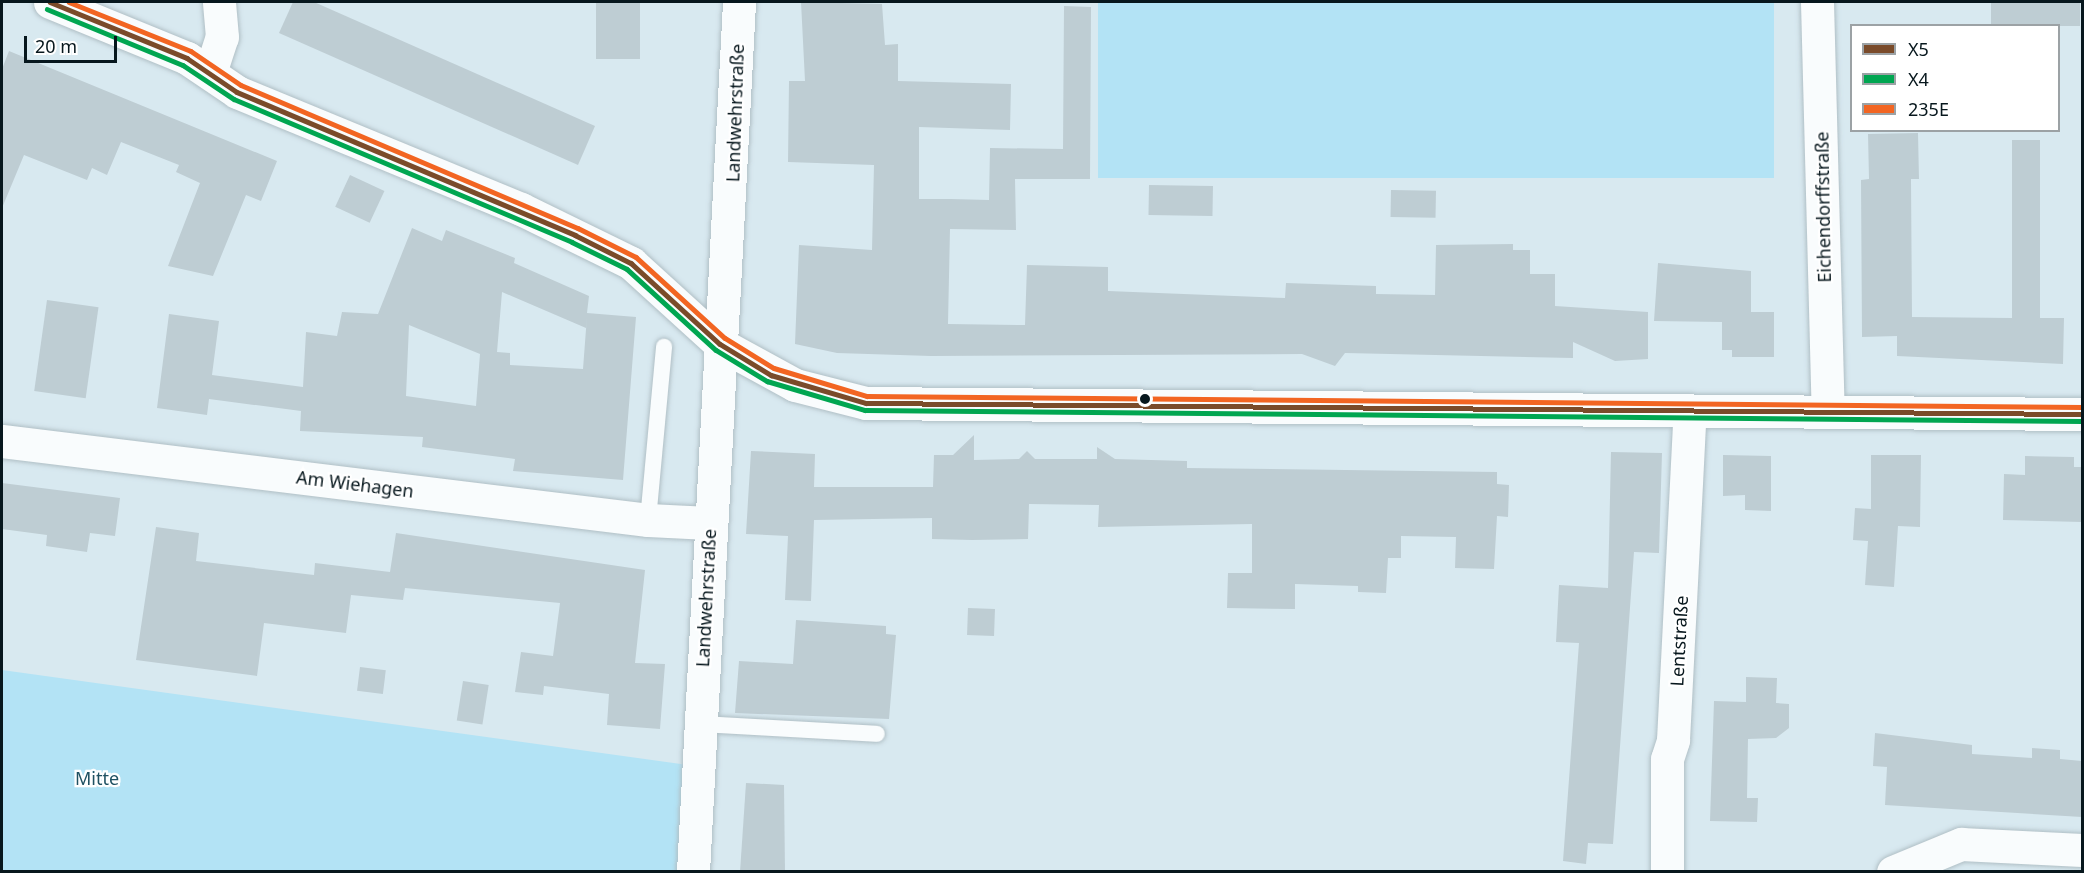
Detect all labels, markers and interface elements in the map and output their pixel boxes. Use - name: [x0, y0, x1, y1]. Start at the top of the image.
- scale bar: [27, 24, 120, 62]
- legend: [1850, 24, 2060, 132]
- text: 20 m: [35, 34, 77, 58]
- text: X5: [1908, 37, 1929, 61]
- street label: Landwehrstraße: [722, 43, 748, 183]
- text: X4: [1908, 67, 1929, 91]
- text: 235E: [1908, 97, 1949, 121]
- street label: Eichendorffstraße: [1811, 131, 1835, 283]
- unlabelled marker: [1139, 393, 1151, 405]
- street label: Am Wiehagen: [295, 466, 415, 502]
- street label: Landwehrstraße: [692, 528, 720, 668]
- street label: Lentstraße: [1666, 595, 1692, 687]
- park label: Mitte: [75, 767, 119, 789]

